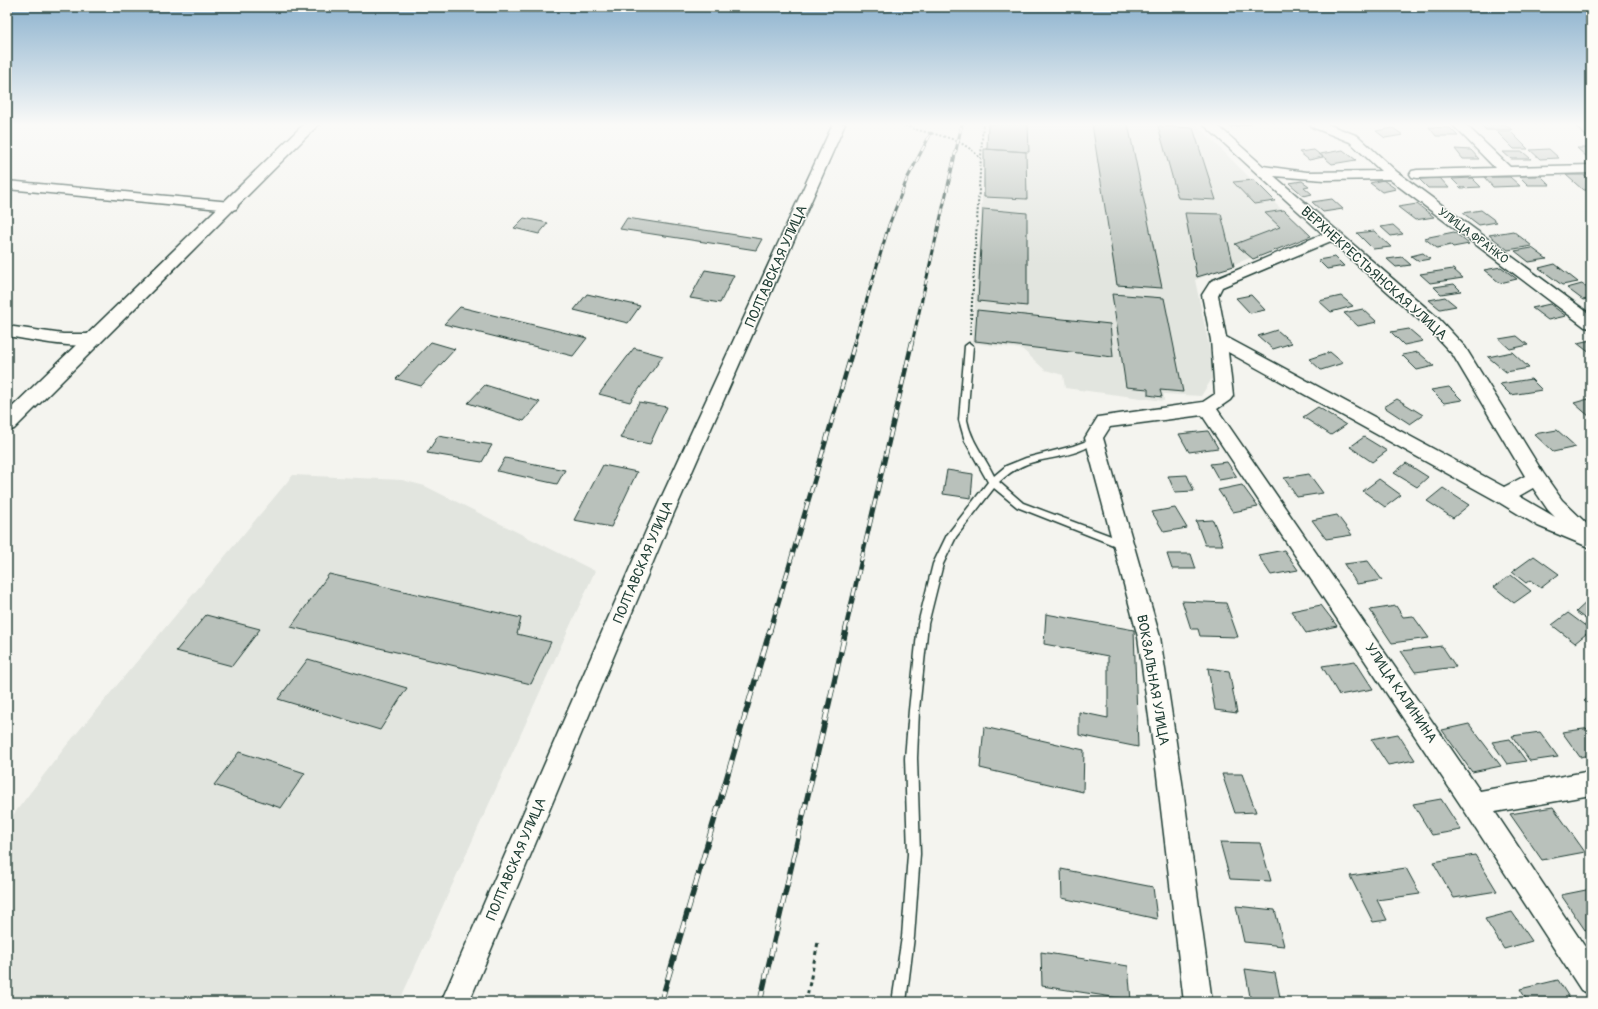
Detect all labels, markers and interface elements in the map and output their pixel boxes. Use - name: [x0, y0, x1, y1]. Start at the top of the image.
- street label: ПОЛТАВСКАЯ УЛИЦА: [741, 202, 811, 330]
- street label: ВЕРХНЕКРЕСТЬЯНСКАЯ УЛИЦА: [1297, 203, 1451, 343]
- street label: УЛИЦА ФРАНКО: [1435, 205, 1512, 268]
- street label: ПОЛТАВСКАЯ УЛИЦА: [609, 498, 677, 626]
- street label: ВОКЗАЛЬНАЯ УЛИЦА: [1133, 613, 1173, 747]
- street label: УЛИЦА КАЛИНИНА: [1361, 640, 1441, 746]
- street label: ПОЛТАВСКАЯ УЛИЦА: [482, 795, 550, 923]

